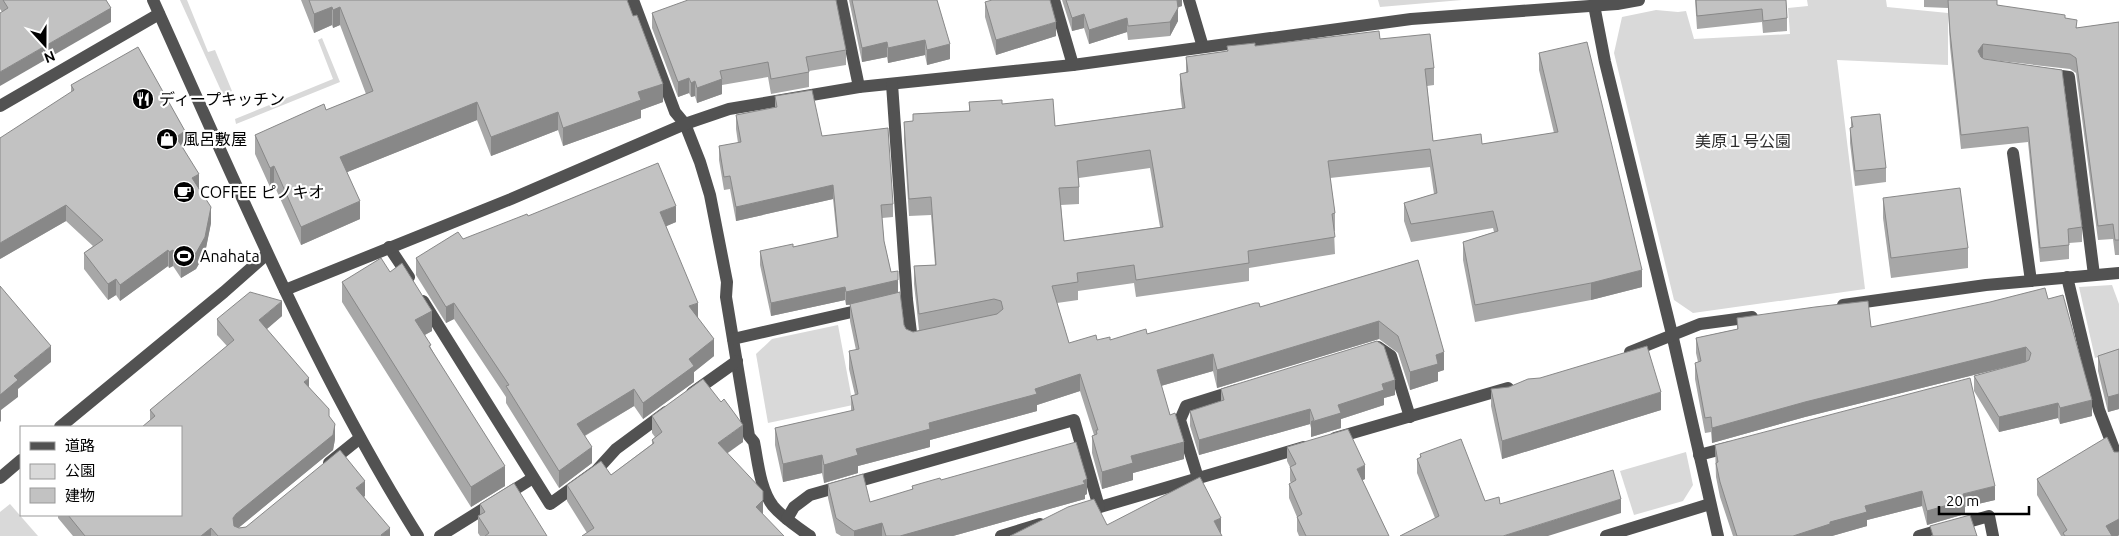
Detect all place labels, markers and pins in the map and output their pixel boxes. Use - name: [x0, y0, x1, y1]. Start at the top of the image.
- restaurant icon: ディープキッチン: [131, 87, 155, 111]
- place label: ディープキッチン: [159, 90, 285, 108]
- shop icon: 風呂敷屋: [155, 127, 179, 151]
- place label: 風呂敷屋: [183, 130, 247, 148]
- cafe icon: COFFEE ピノキオ: [172, 180, 196, 204]
- place label: COFFEE ピノキオ: [200, 183, 325, 201]
- sports icon: Anahata: [172, 244, 196, 268]
- place label: Anahata: [200, 247, 260, 265]

